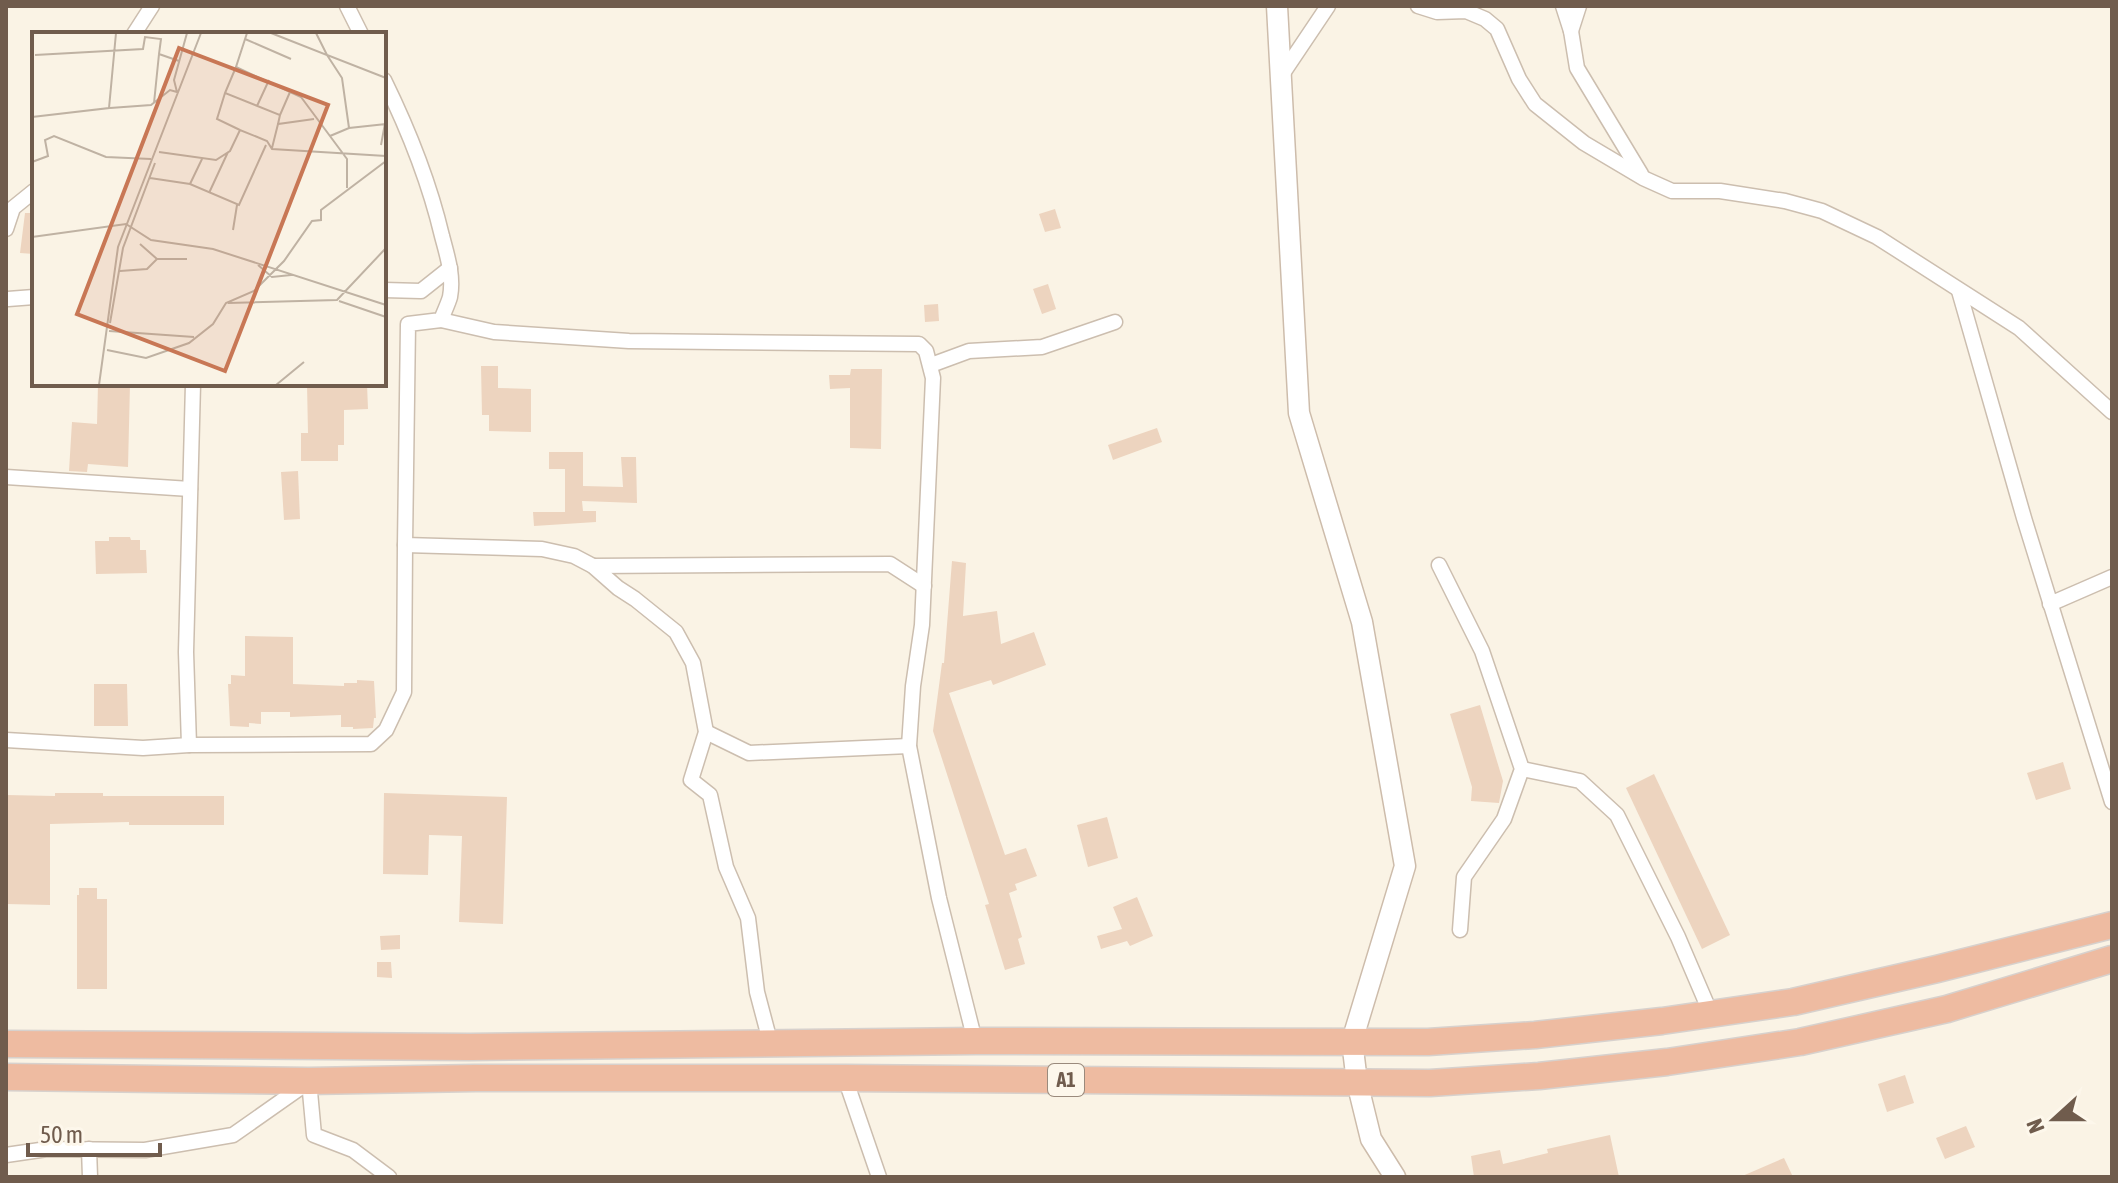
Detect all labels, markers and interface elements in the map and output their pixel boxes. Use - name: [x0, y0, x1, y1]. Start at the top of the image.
- inset map: [32, 32, 386, 386]
- road number: A1: [1048, 1064, 1084, 1096]
- north arrow: [2014, 1079, 2094, 1159]
- scale bar: [28, 1107, 160, 1157]
- text: N: [2021, 1115, 2050, 1137]
- text: 50 m: [40, 1121, 83, 1148]

